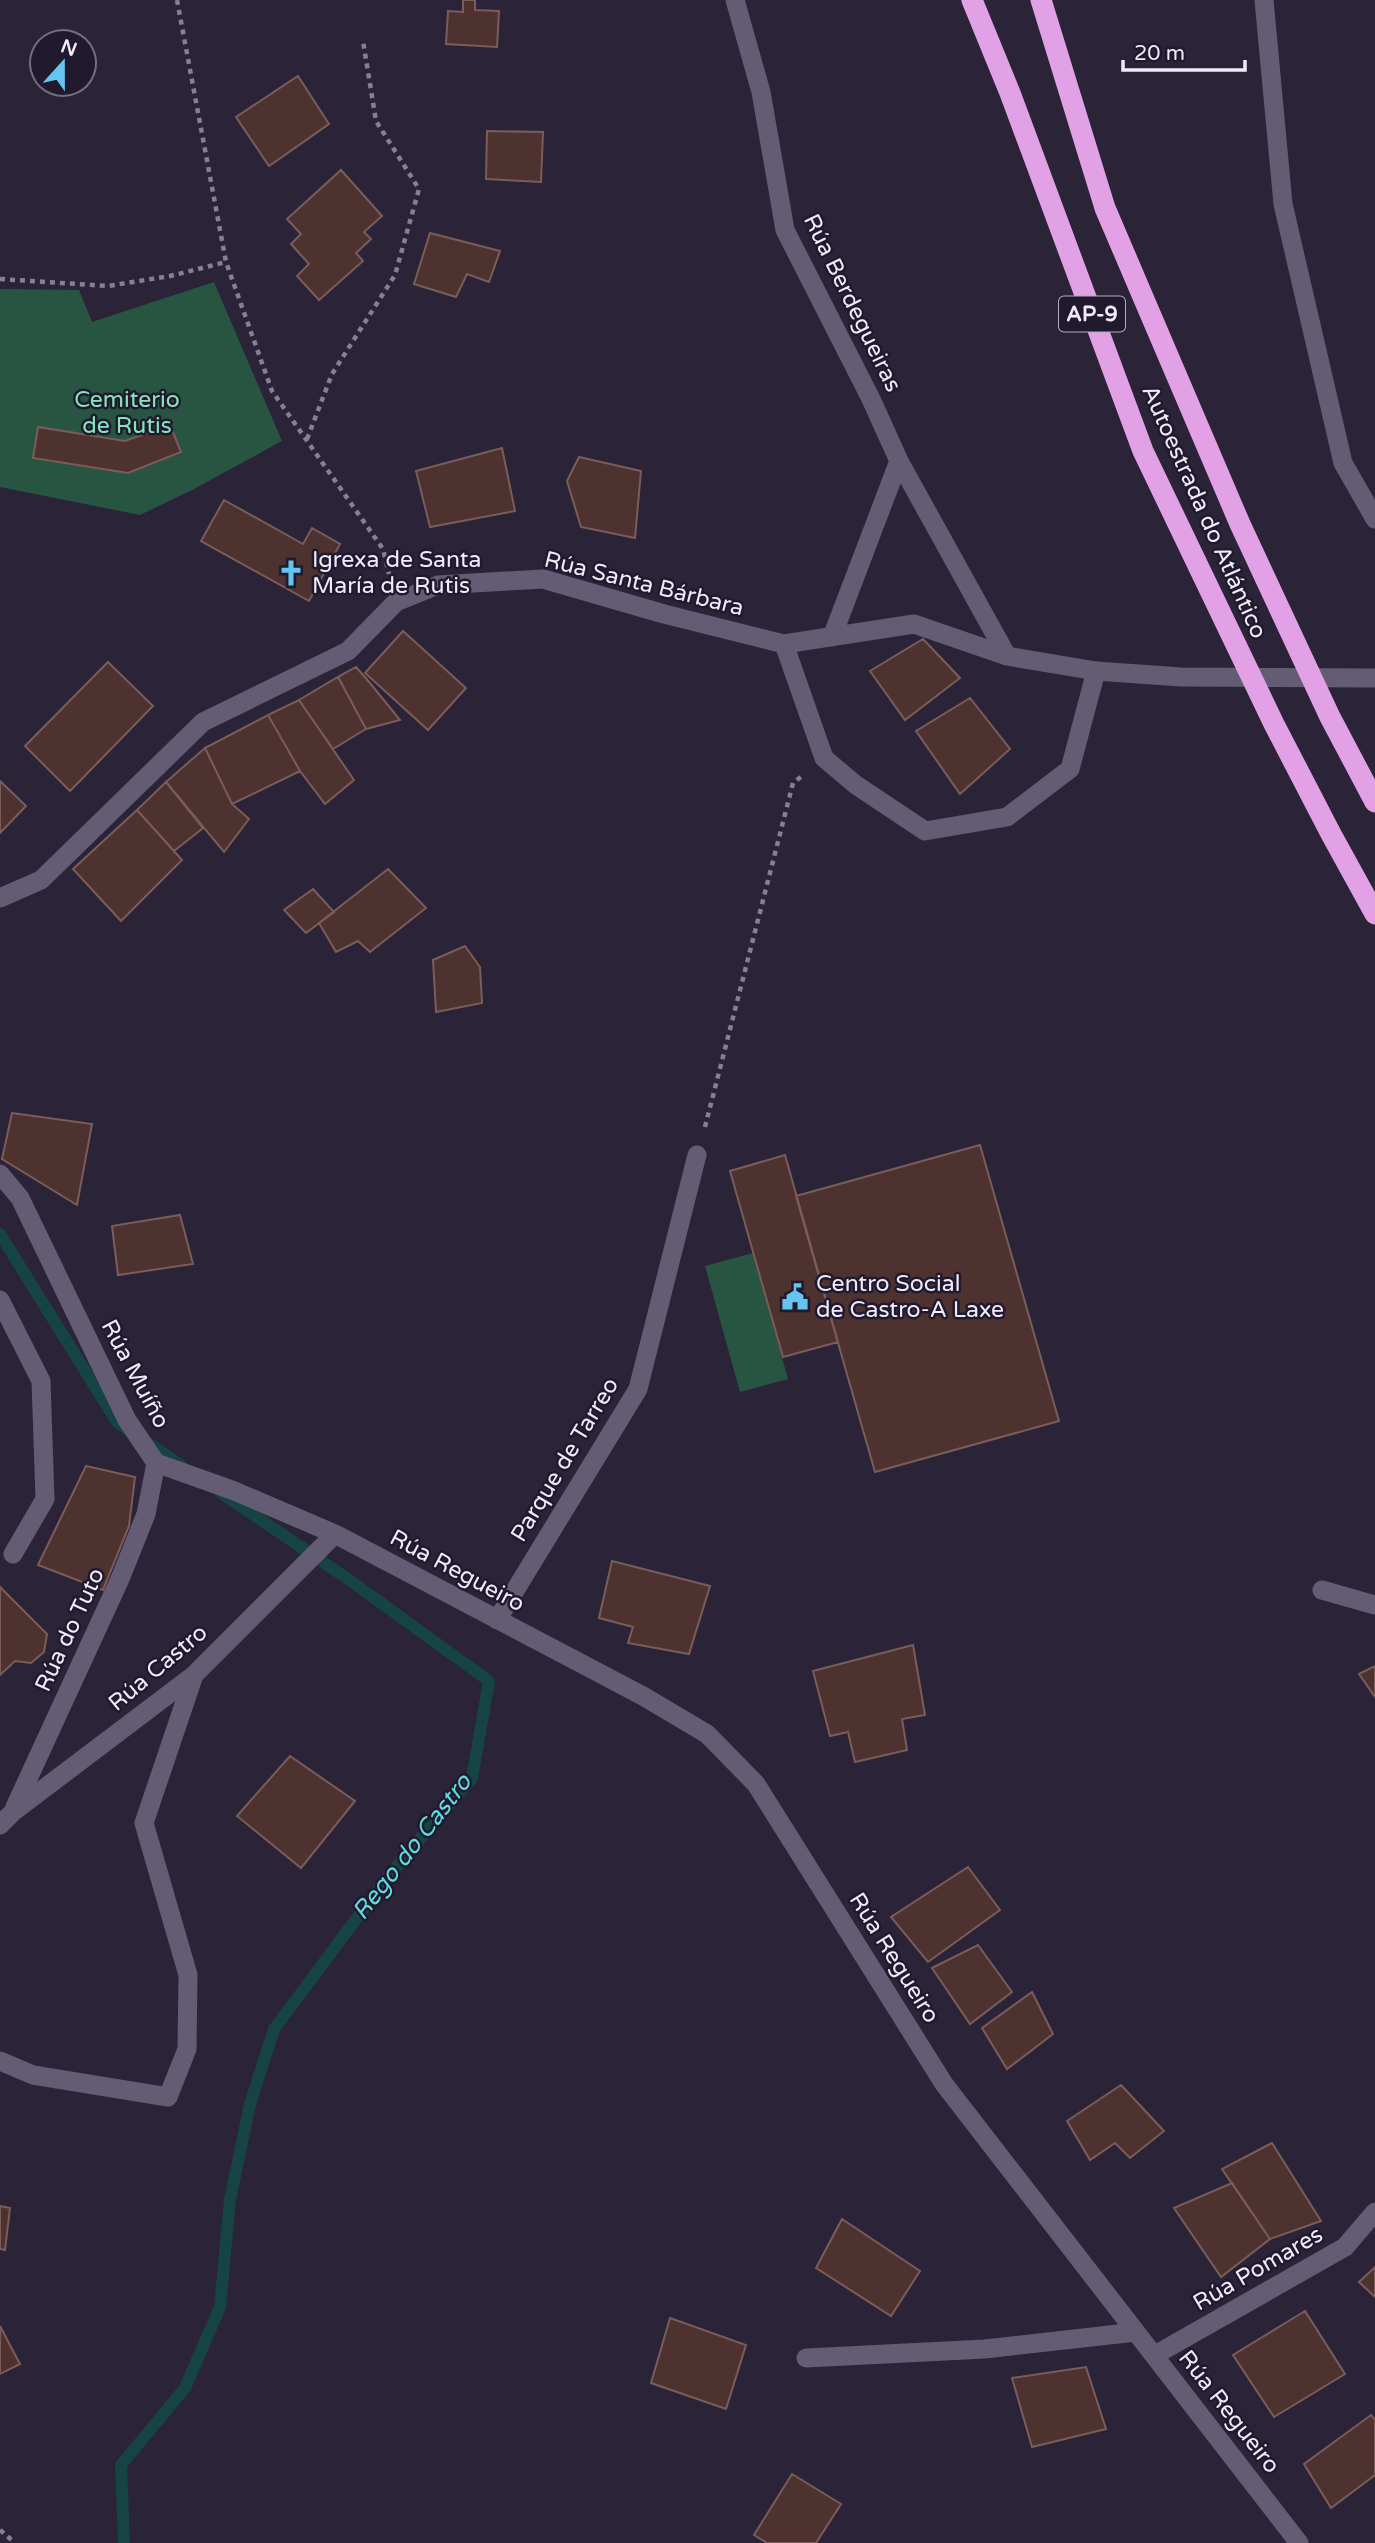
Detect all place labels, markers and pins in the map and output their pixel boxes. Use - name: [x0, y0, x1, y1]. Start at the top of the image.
- place label: Igrexa de Santa María de Rutis: [312, 546, 482, 600]
- church icon: Igrexa de Santa María de Rutis: [276, 558, 306, 588]
- place label: Centro Social de Castro-A Laxe: [816, 1270, 1004, 1324]
- public building icon: Centro Social de Castro-A Laxe: [780, 1282, 810, 1312]

